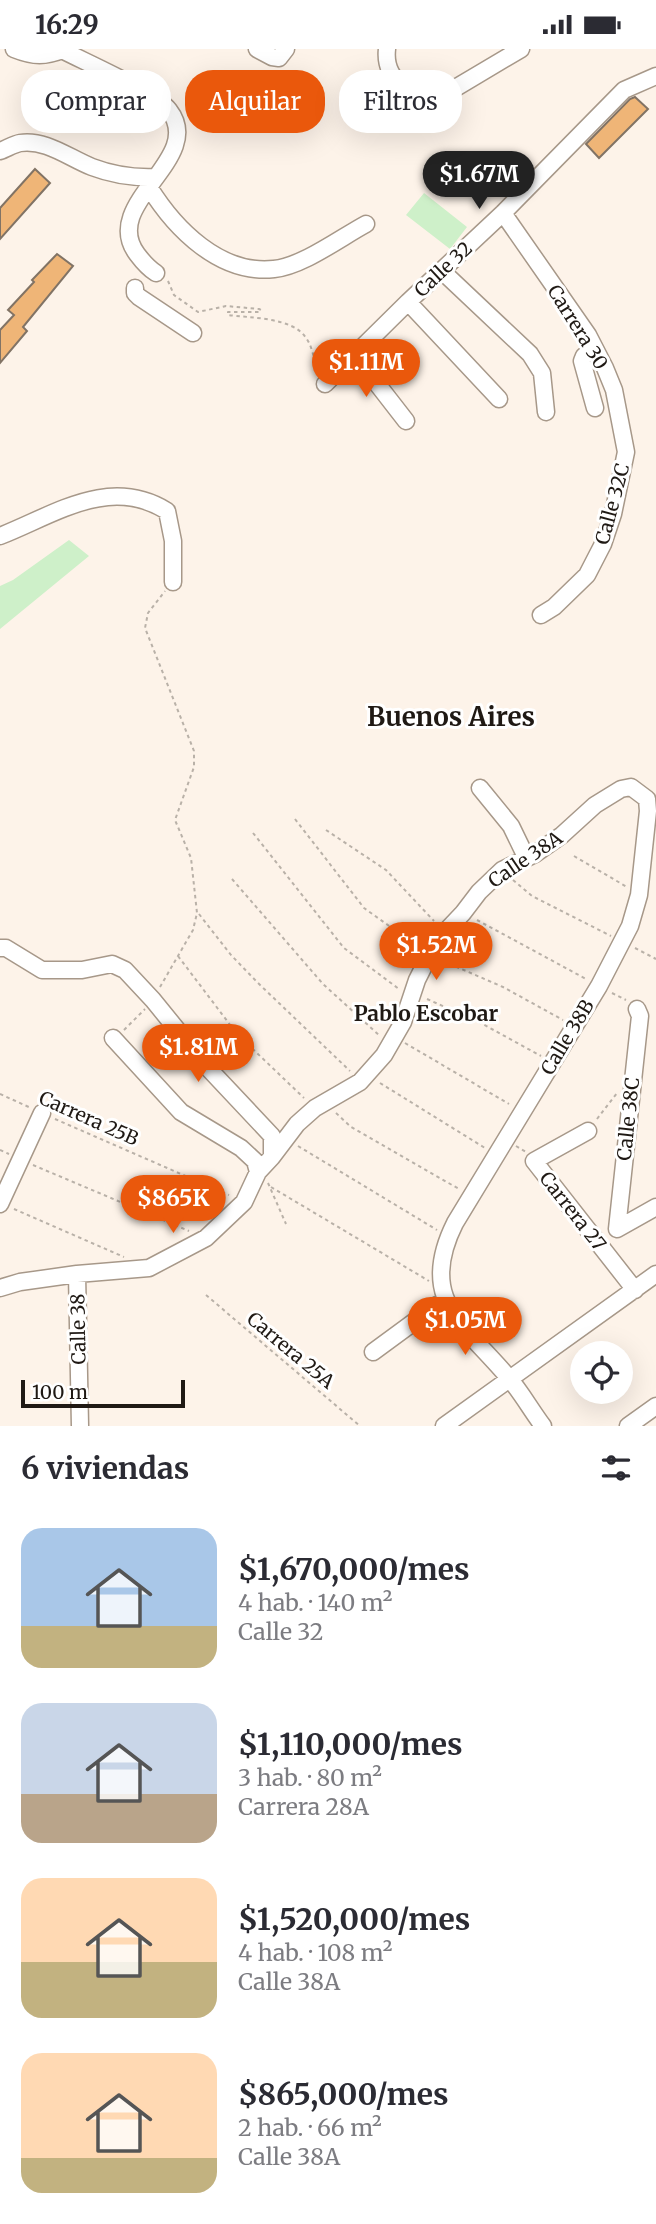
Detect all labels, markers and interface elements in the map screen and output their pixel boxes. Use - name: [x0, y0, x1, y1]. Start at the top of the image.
- text: 16:29: [35, 8, 99, 41]
- chip: Comprar: [21, 70, 171, 133]
- chip: Alquilar: [185, 70, 325, 133]
- chip: Filtros: [339, 70, 462, 133]
- pin: $1.67M: [422, 151, 536, 211]
- text: $1.67M: [439, 159, 519, 188]
- street label: Calle 32: [409, 236, 477, 302]
- street label: Carrera 30: [543, 280, 613, 374]
- pin: $1.11M: [309, 339, 423, 399]
- text: $1.11M: [328, 347, 404, 376]
- street label: Calle 32C: [590, 461, 634, 547]
- district label: Buenos Aires: [367, 700, 535, 733]
- street label: Calle 38A: [483, 825, 567, 893]
- pin: $1.52M: [379, 923, 493, 982]
- text: $1.52M: [395, 930, 477, 959]
- street label: Calle 38B: [535, 995, 599, 1079]
- district label: Pablo Escobar: [354, 1000, 498, 1027]
- pin: $1.81M: [141, 1025, 255, 1084]
- text: $1.81M: [158, 1032, 238, 1061]
- street label: Calle 38C: [612, 1076, 644, 1162]
- street label: Carrera 25B: [36, 1085, 143, 1151]
- street label: Carrera 27: [535, 1167, 611, 1256]
- pin: $865K: [124, 1175, 222, 1235]
- text: $865K: [137, 1183, 209, 1212]
- street label: Calle 38: [65, 1293, 91, 1365]
- pin: $1.05M: [408, 1297, 522, 1357]
- text: $1.05M: [424, 1305, 506, 1334]
- street label: Carrera 25A: [242, 1306, 340, 1394]
- map controls: [570, 1341, 633, 1404]
- button: locate: [570, 1341, 633, 1404]
- scale bar: [21, 1377, 186, 1409]
- text: 100 m: [32, 1380, 88, 1404]
- text: 6 viviendas: [21, 1449, 189, 1487]
- icon: filters: [597, 1449, 635, 1487]
- text: $1,670,000/mes: [238, 1550, 470, 1588]
- icon: home: [77, 1556, 161, 1640]
- text: 4 hab. · 140 m²: [238, 1588, 392, 1617]
- text: Calle 32: [238, 1617, 323, 1646]
- text: $1,110,000/mes: [238, 1725, 463, 1763]
- icon: home: [77, 1731, 161, 1815]
- text: 3 hab. · 80 m²: [238, 1763, 382, 1792]
- text: Carrera 28A: [238, 1792, 369, 1821]
- text: $1,520,000/mes: [238, 1900, 470, 1938]
- icon: home: [77, 1906, 161, 1990]
- text: 4 hab. · 108 m²: [238, 1938, 392, 1967]
- text: Calle 38A: [238, 1967, 340, 1996]
- text: $865,000/mes: [238, 2075, 449, 2113]
- icon: home: [77, 2081, 161, 2165]
- text: 2 hab. · 66 m²: [238, 2113, 382, 2142]
- text: Calle 38A: [238, 2142, 340, 2171]

